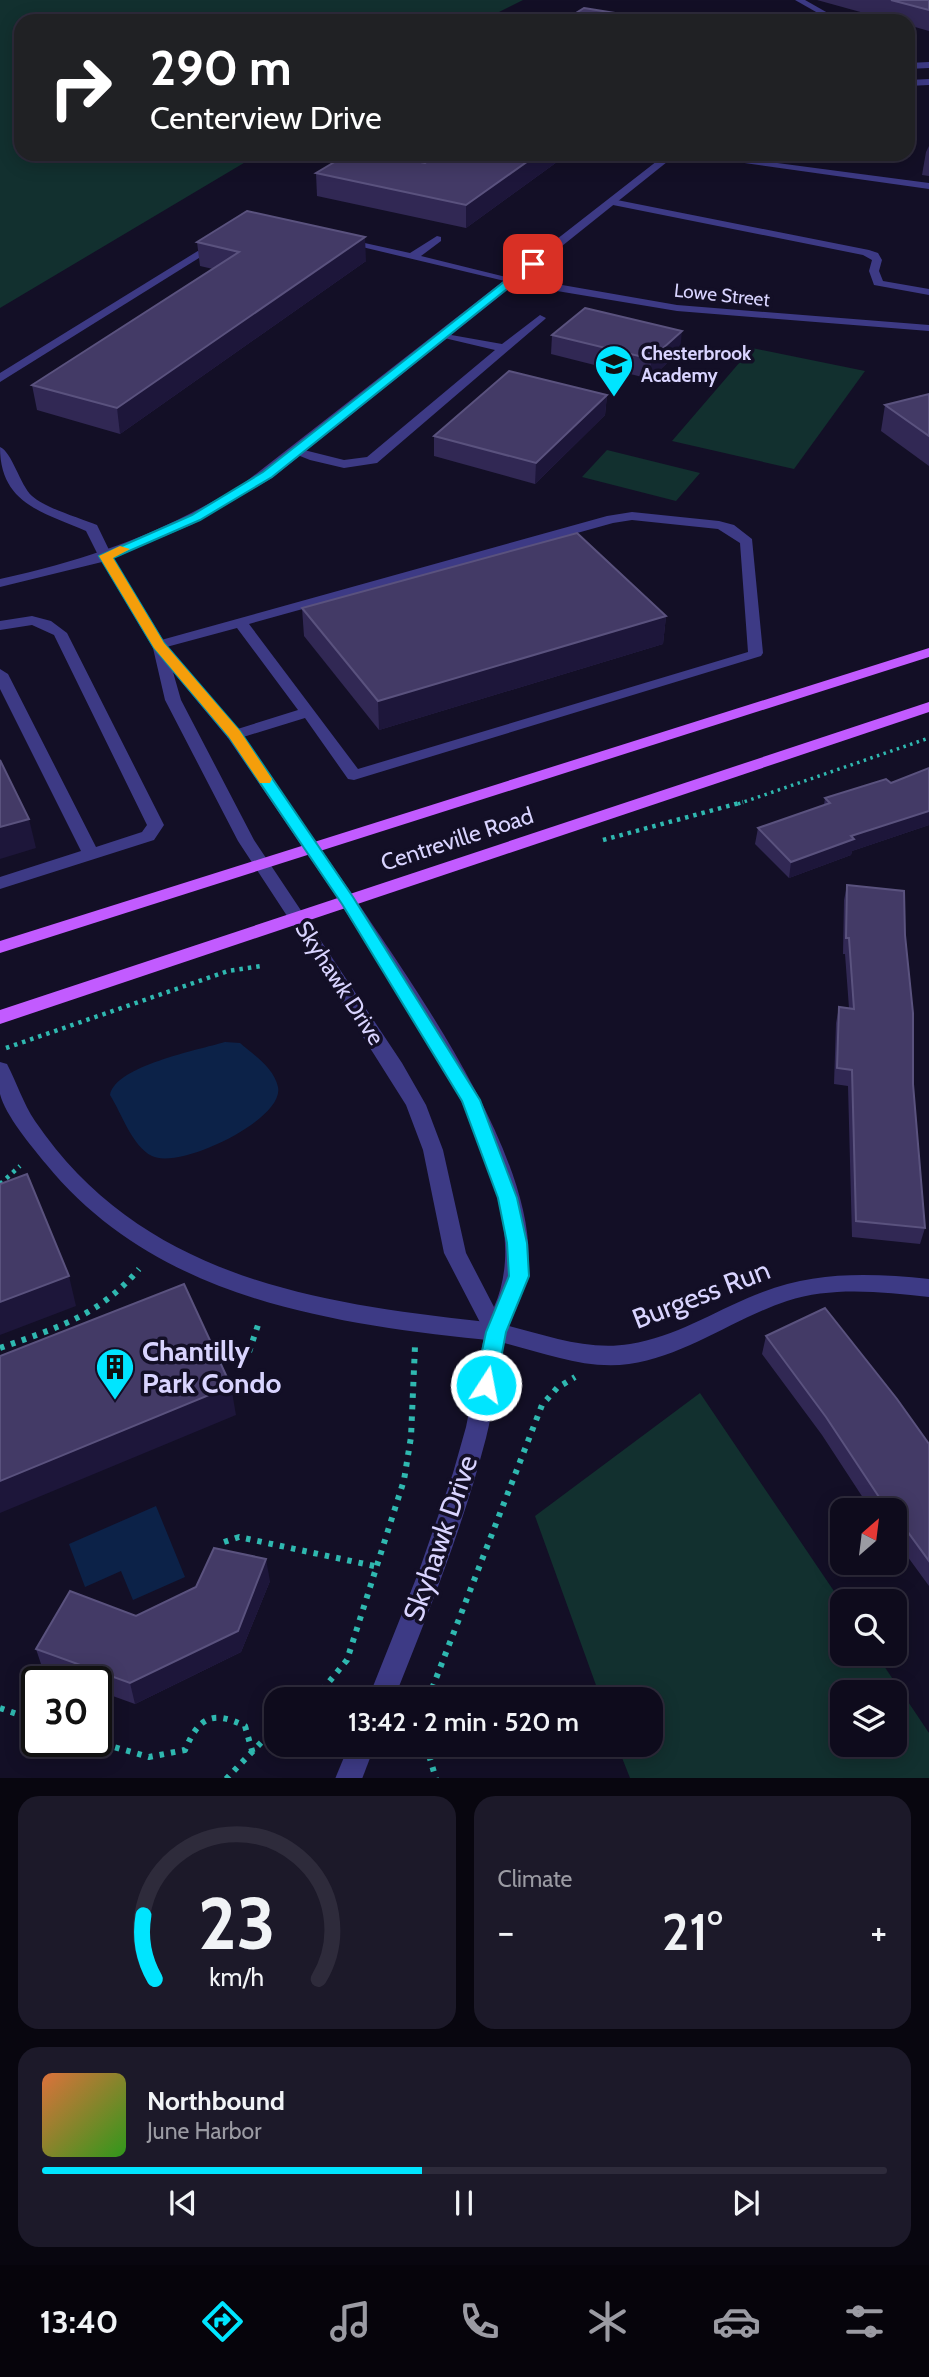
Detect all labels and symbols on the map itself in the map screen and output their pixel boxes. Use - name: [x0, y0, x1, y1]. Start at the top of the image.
- pin: [503, 234, 563, 294]
- street label: Lowe Street: [673, 279, 772, 312]
- place label: Chesterbrook Academy: [641, 342, 752, 387]
- school or university icon: Chesterbrook Academy: [593, 343, 635, 398]
- street label: Centreville Road: [377, 801, 537, 877]
- street label: Skyhawk Drive: [290, 916, 391, 1050]
- street label: Burgess Run: [627, 1252, 775, 1336]
- place label: Chantilly Park Condo: [142, 1334, 282, 1400]
- building icon: Chantilly Park Condo: [94, 1346, 136, 1401]
- position arrow: [449, 1348, 523, 1422]
- street label: Skyhawk Drive: [396, 1451, 484, 1625]
- north arrow: [830, 1498, 906, 1575]
- speed limit sign: 30: [21, 1666, 112, 1757]

